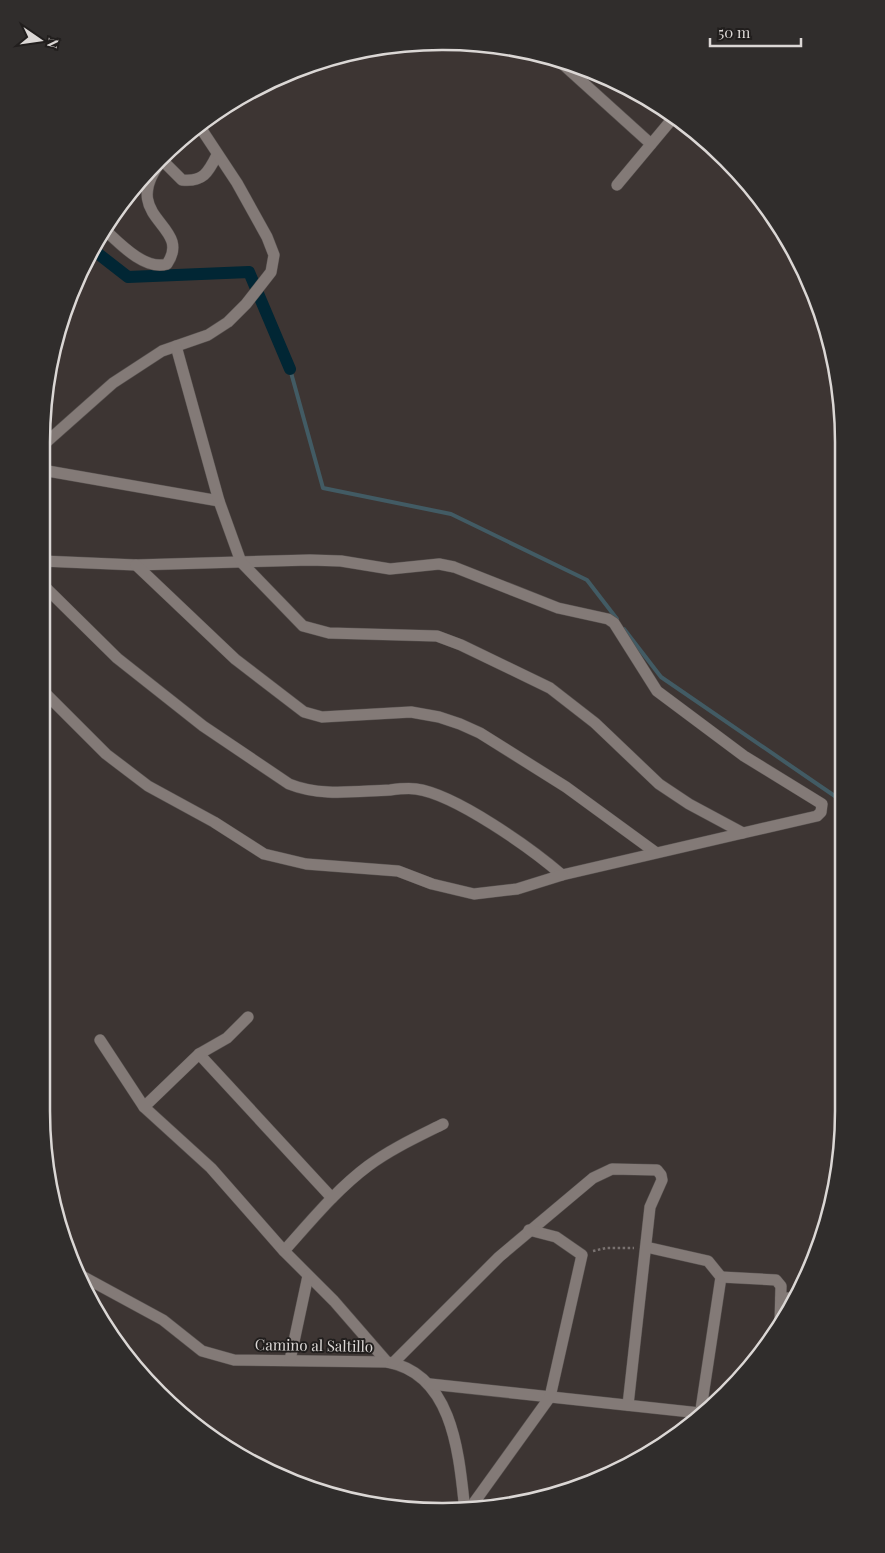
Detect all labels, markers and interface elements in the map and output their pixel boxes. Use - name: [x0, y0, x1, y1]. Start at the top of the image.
- north arrow: [15, 15, 65, 65]
- scale bar: [710, 15, 801, 47]
- text: 50 m: [718, 22, 751, 42]
- text: N: [43, 36, 64, 50]
- street label: Camino al Saltillo: [255, 1334, 373, 1356]

